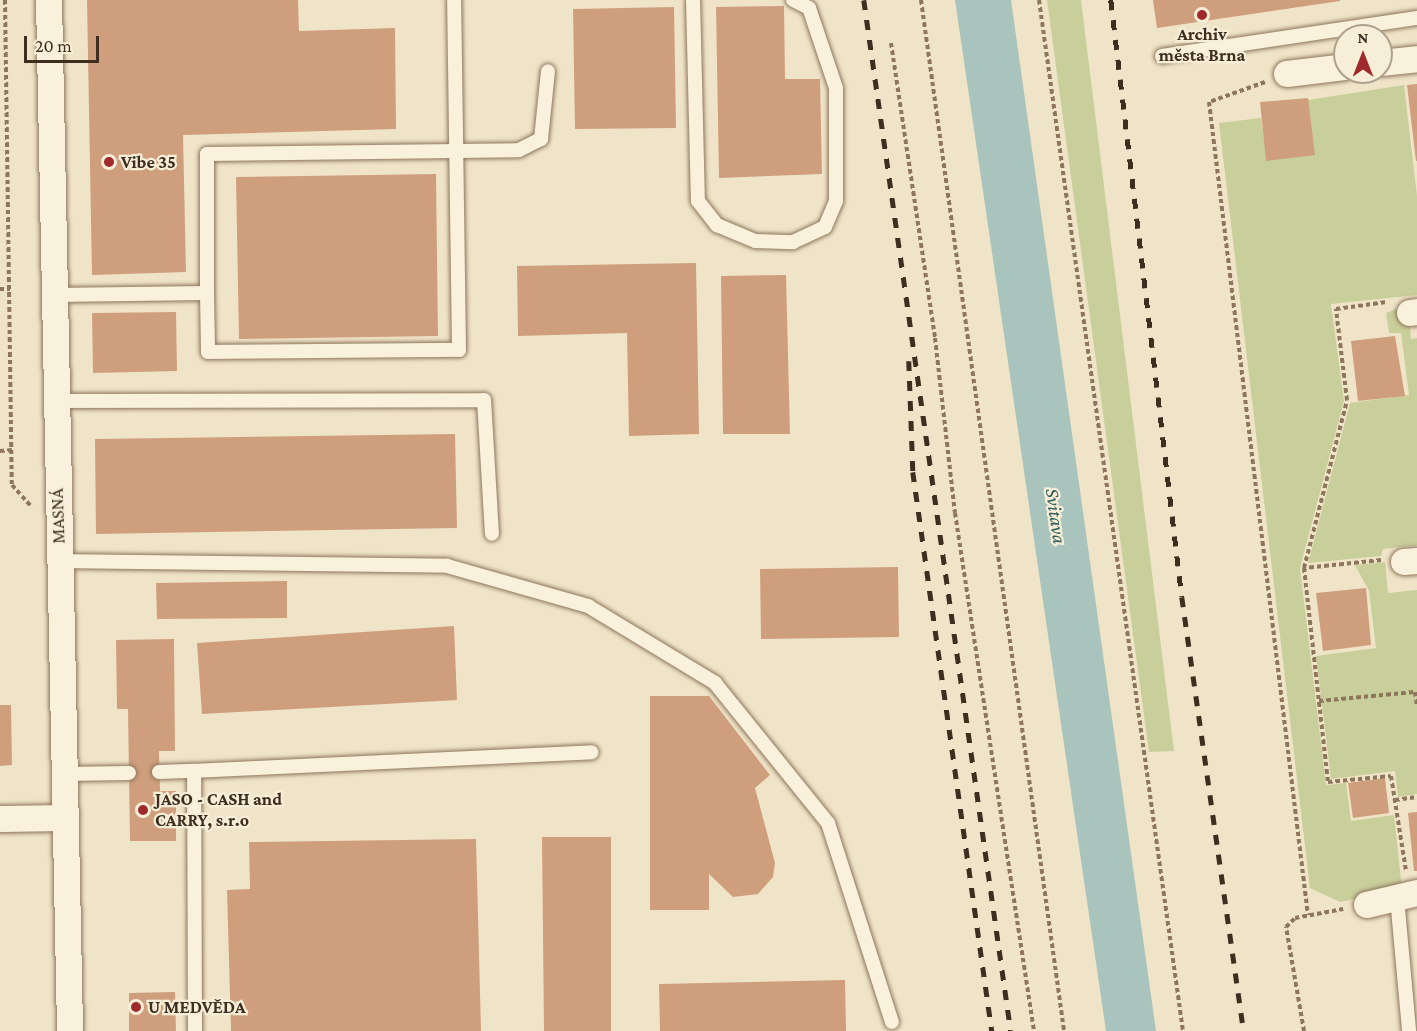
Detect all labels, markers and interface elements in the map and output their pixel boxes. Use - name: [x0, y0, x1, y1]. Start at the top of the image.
- marker: Archiv města Brna: [1195, 8, 1209, 22]
- scale bar: [27, 24, 102, 62]
- place label: Archiv města Brna: [1159, 24, 1245, 66]
- north arrow: [1333, 24, 1393, 84]
- text: N: [1358, 29, 1368, 46]
- text: 20 m: [35, 36, 72, 56]
- place label: Vibe 35: [121, 151, 176, 173]
- marker: Vibe 35: [102, 155, 116, 169]
- water label: Svitava: [1040, 487, 1072, 545]
- street label: MASNÁ: [46, 488, 70, 544]
- place label: JASO - CASH and CARRY, s.r.o: [155, 789, 282, 832]
- marker: JASO - CASH and CARRY, s.r.o: [136, 803, 150, 817]
- place label: U MEDVĚDA: [148, 996, 246, 1018]
- marker: U MEDVĚDA: [129, 1000, 143, 1014]

